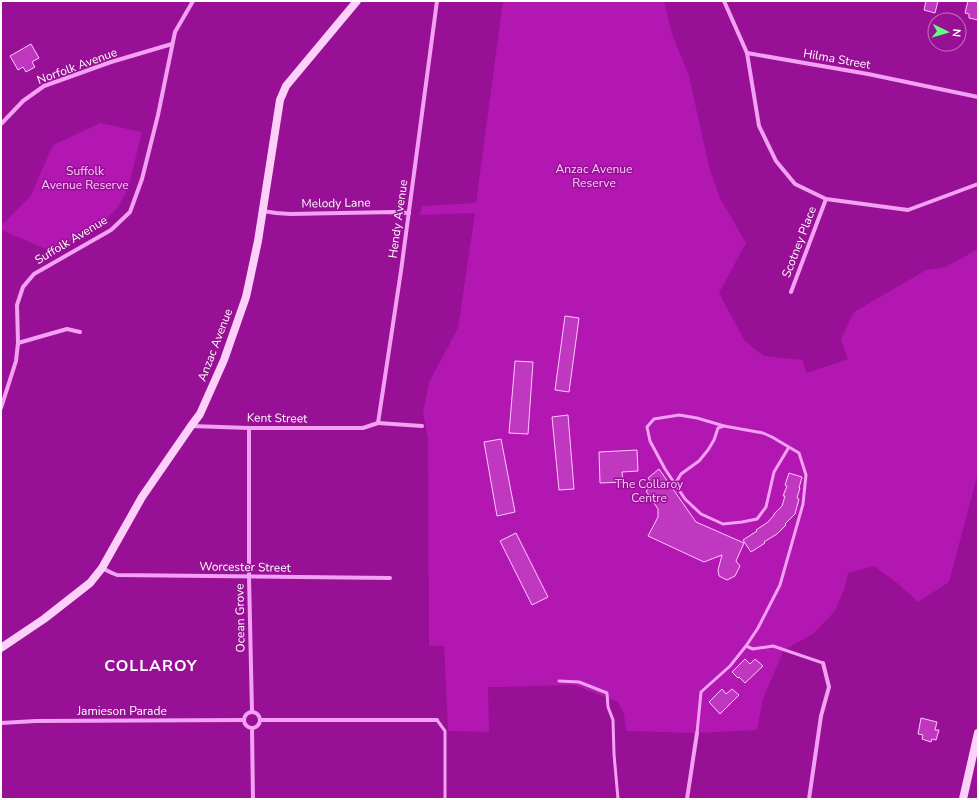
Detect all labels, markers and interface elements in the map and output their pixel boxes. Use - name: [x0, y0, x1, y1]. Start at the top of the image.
- north arrow: [927, 12, 967, 52]
- text: N: [949, 28, 964, 38]
- street label: Norfolk Avenue: [35, 44, 119, 88]
- street label: Hilma Street: [802, 45, 873, 73]
- park label: Anzac Avenue Reserve: [556, 161, 632, 191]
- park label: Suffolk Avenue Reserve: [41, 163, 129, 193]
- street label: Hendy Avenue: [385, 179, 411, 259]
- street label: Melody Lane: [301, 194, 371, 212]
- street label: Scotney Place: [778, 204, 820, 280]
- street label: Suffolk Avenue: [32, 212, 110, 268]
- street label: Anzac Avenue: [194, 306, 236, 384]
- street label: Kent Street: [247, 409, 308, 427]
- park label: The Collaroy Centre: [615, 476, 684, 506]
- street label: Worcester Street: [199, 558, 292, 576]
- street label: Ocean Grove: [231, 583, 249, 653]
- district label: COLLAROY: [104, 655, 198, 677]
- street label: Jamieson Parade: [76, 703, 167, 719]

